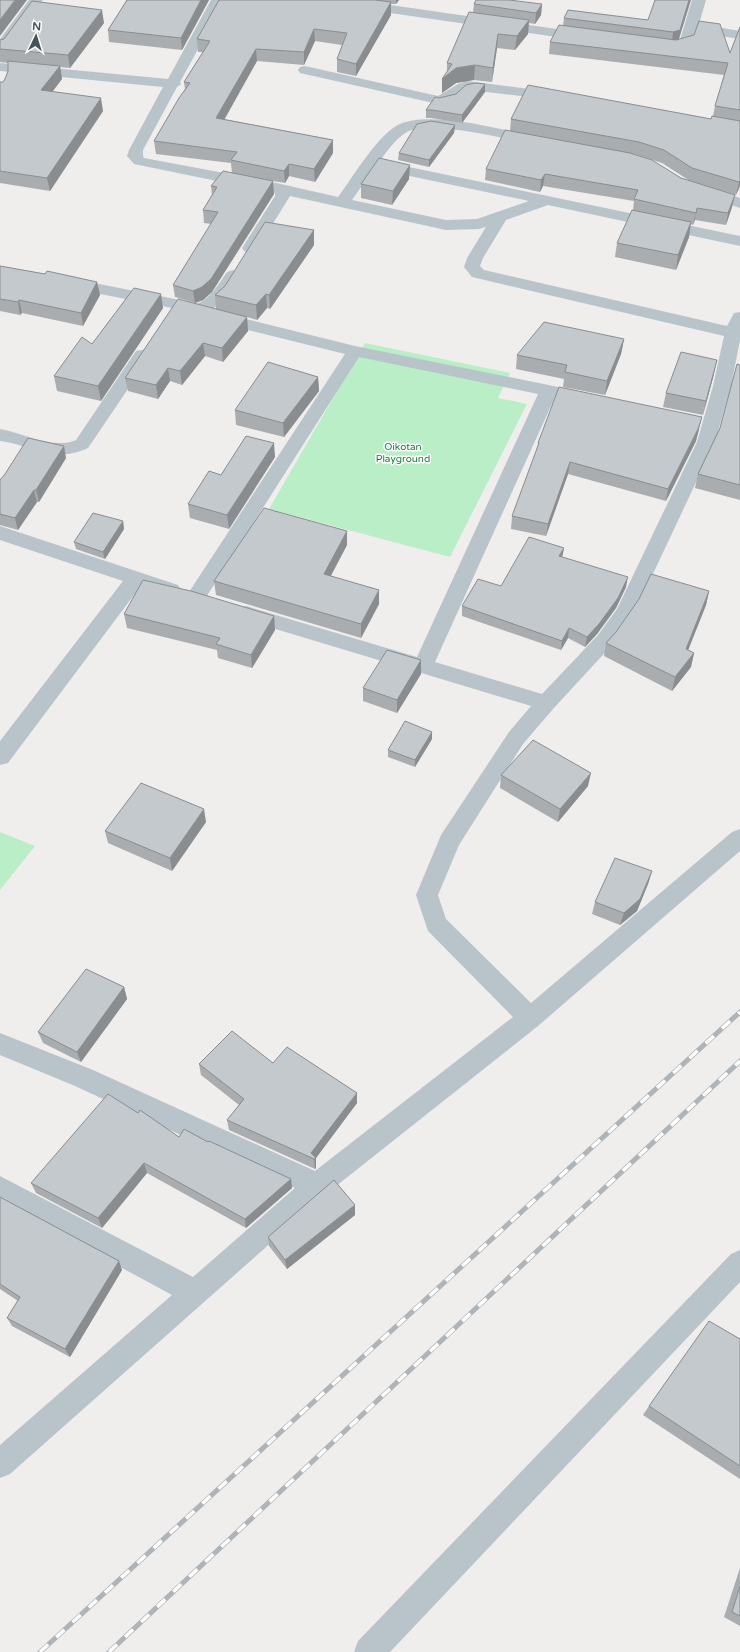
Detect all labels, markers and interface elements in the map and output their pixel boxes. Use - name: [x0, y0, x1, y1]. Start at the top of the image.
- north arrow: [16, 16, 56, 56]
- text: N: [32, 20, 42, 33]
- park label: Oikotan Playground: [376, 441, 430, 465]

